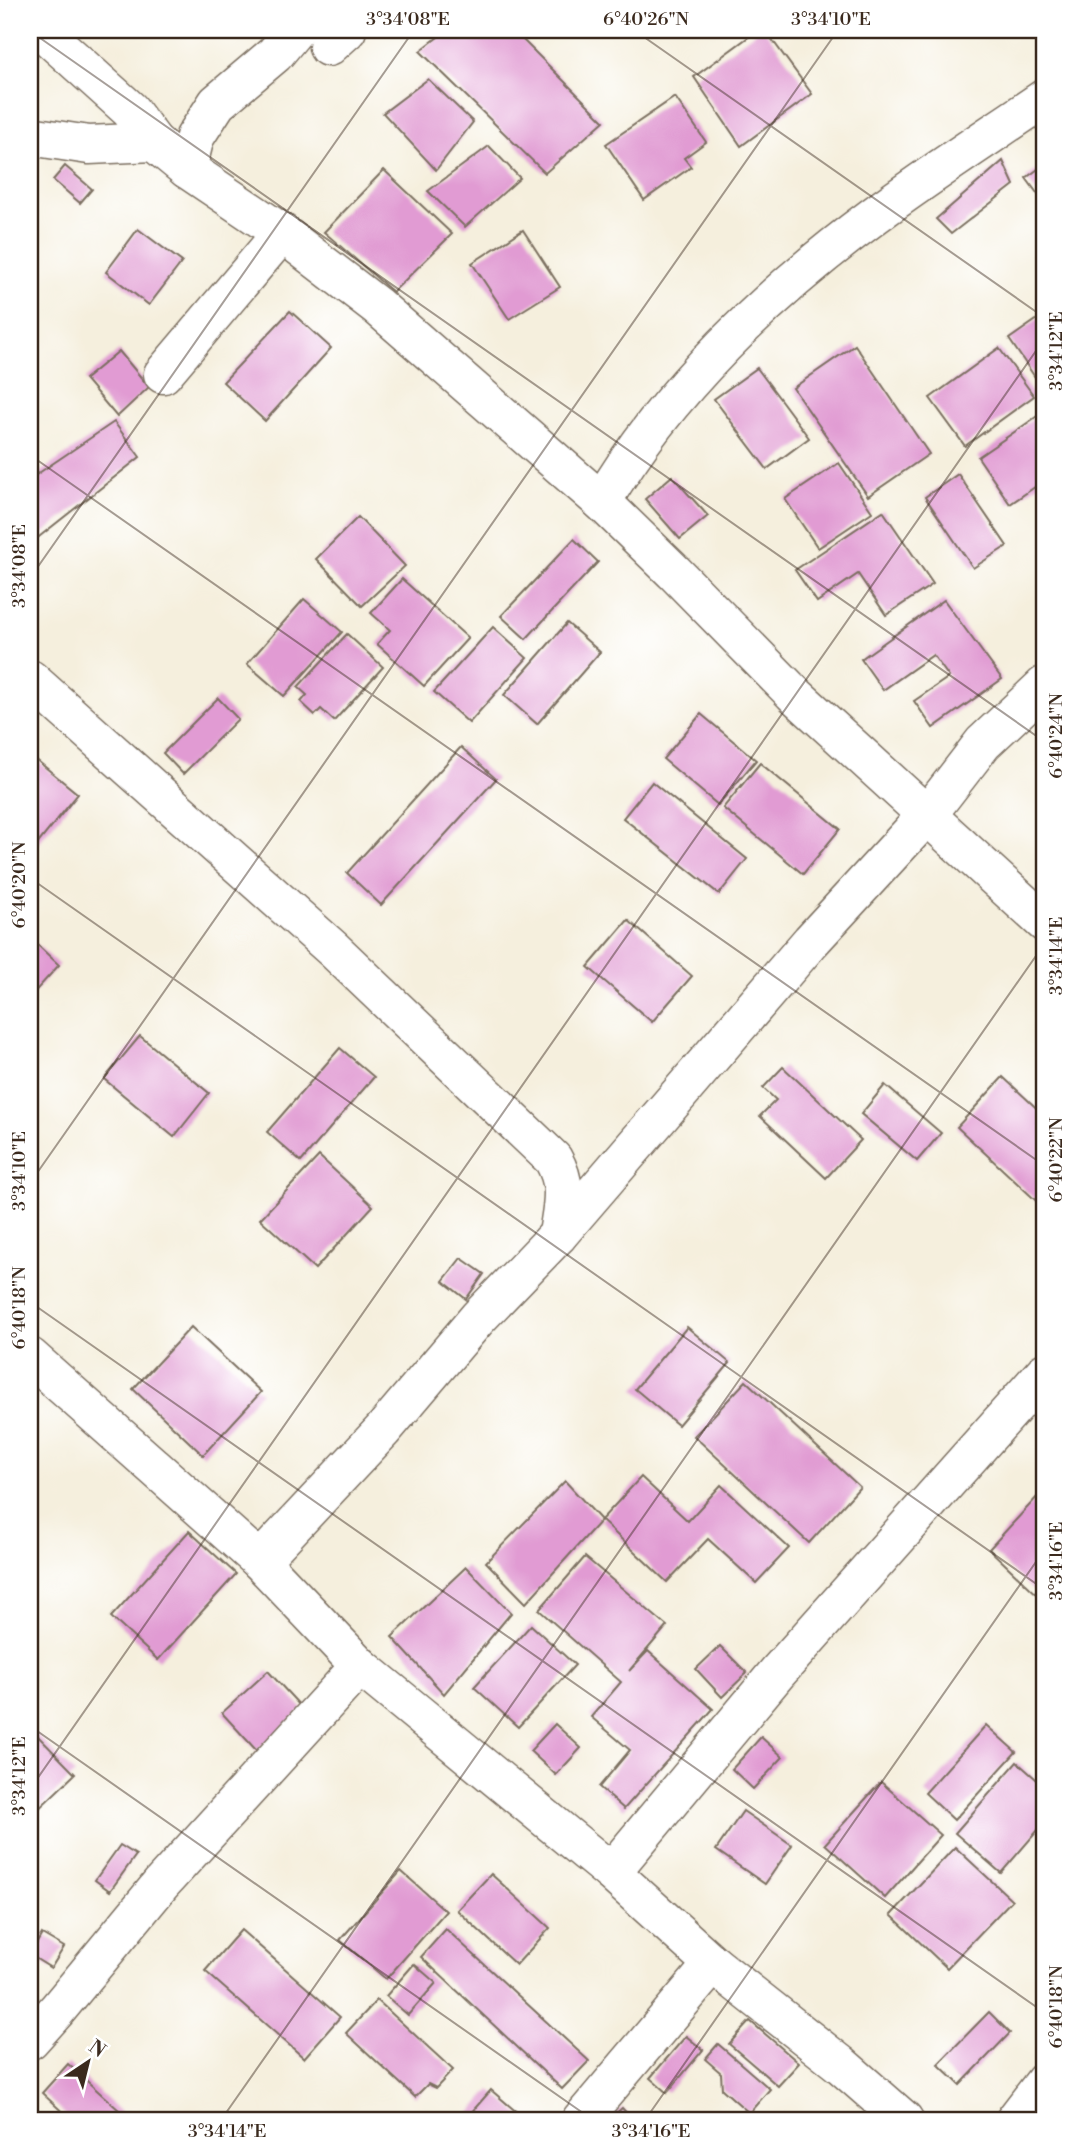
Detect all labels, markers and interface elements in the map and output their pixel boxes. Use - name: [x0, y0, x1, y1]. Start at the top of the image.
- text: 3°34'08"E: [366, 8, 450, 31]
- text: 6°40'26"N: [603, 8, 689, 31]
- text: 3°34'10"E: [791, 8, 871, 31]
- text: 3°34'12"E: [1045, 311, 1068, 391]
- text: 3°34'08"E: [8, 524, 31, 608]
- text: 6°40'24"N: [1045, 693, 1068, 779]
- text: 6°40'20"N: [8, 841, 31, 928]
- text: 3°34'14"E: [1045, 917, 1068, 995]
- text: 6°40'22"N: [1045, 1117, 1068, 1203]
- text: 3°34'10"E: [8, 1131, 31, 1211]
- text: 6°40'18"N: [8, 1266, 31, 1350]
- text: 3°34'16"E: [1045, 1521, 1068, 1601]
- text: 3°34'12"E: [8, 1736, 31, 1816]
- text: 6°40'18"N: [1045, 1965, 1068, 2049]
- north arrow: [52, 2028, 122, 2098]
- text: N: [84, 2035, 110, 2063]
- text: 3°34'14"E: [188, 2120, 266, 2143]
- text: 3°34'16"E: [611, 2120, 691, 2143]

